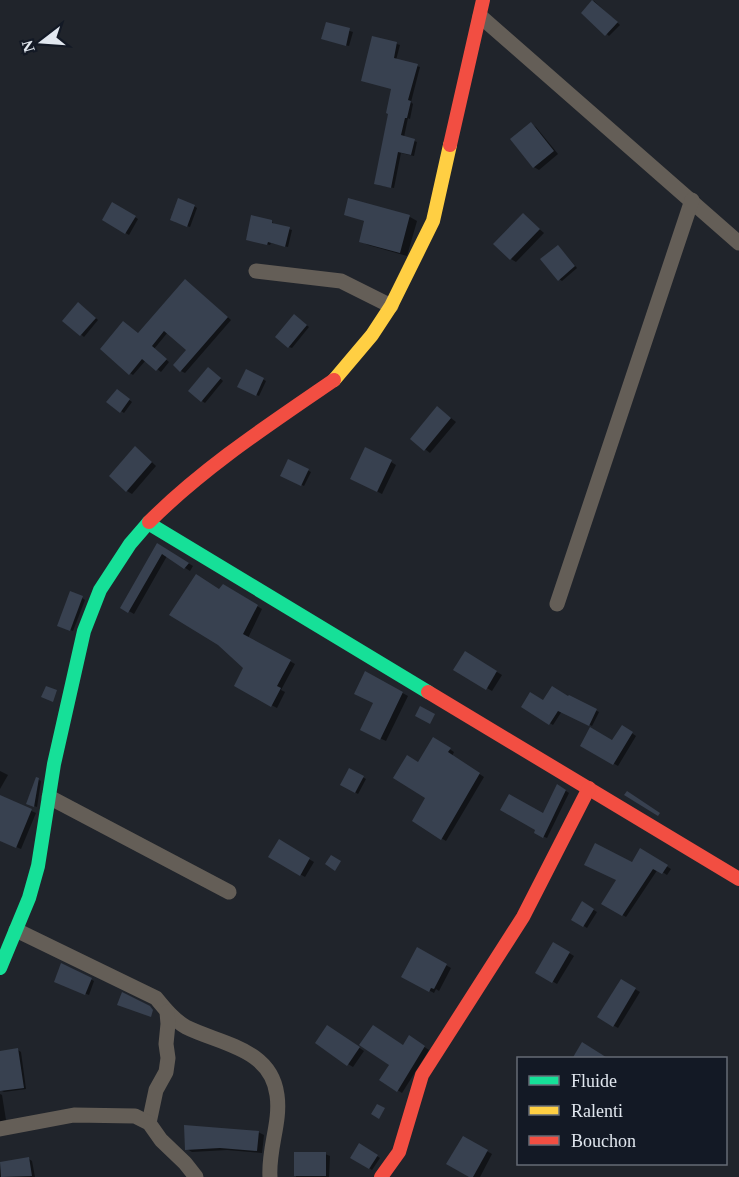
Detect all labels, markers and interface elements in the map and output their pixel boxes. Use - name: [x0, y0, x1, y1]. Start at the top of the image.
- north arrow: [12, 12, 72, 72]
- text: N: [18, 38, 38, 54]
- legend: [517, 1057, 727, 1165]
- text: Fluide: [571, 1071, 617, 1091]
- text: Ralenti: [571, 1101, 623, 1121]
- text: Bouchon: [571, 1131, 636, 1151]

